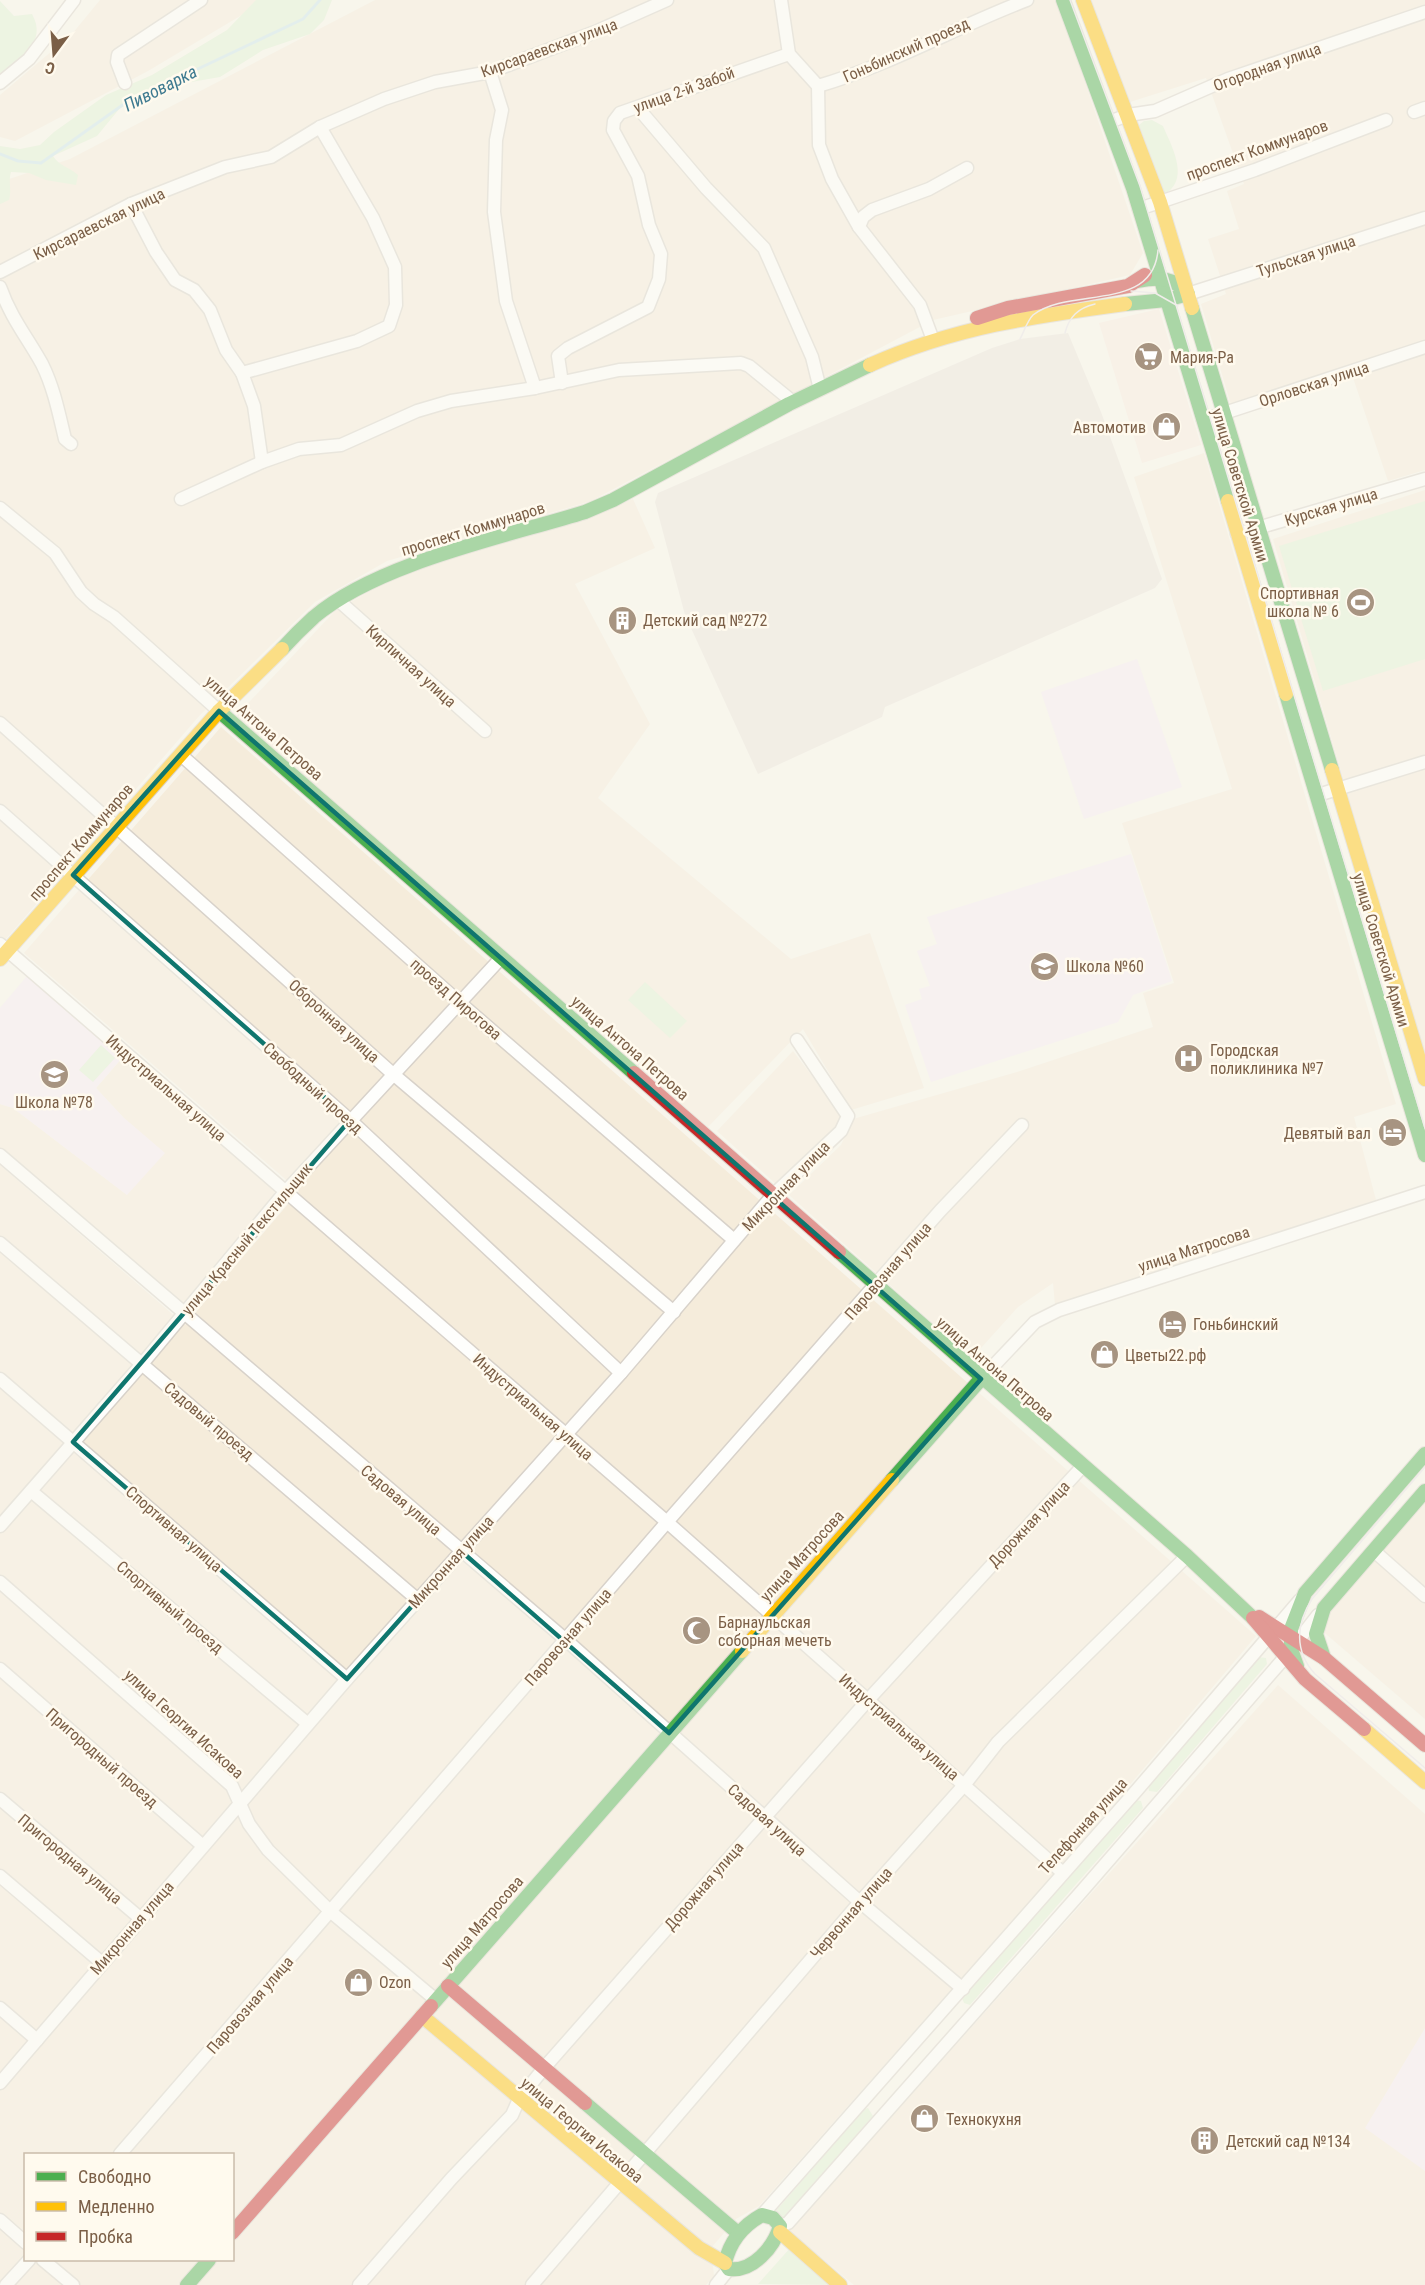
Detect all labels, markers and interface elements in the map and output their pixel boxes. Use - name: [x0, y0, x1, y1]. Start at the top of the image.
- street label: Гоньбинский проезд: [840, 13, 973, 86]
- street label: Кирсараевская улица: [478, 14, 620, 82]
- north arrow: [24, 24, 84, 84]
- street label: Огородная улица: [1211, 39, 1323, 95]
- text: С: [43, 58, 57, 78]
- water label: Пивоварка: [120, 61, 200, 115]
- street label: улица 2-й Забой: [631, 63, 737, 117]
- street label: проспект Коммунаров: [1184, 116, 1330, 184]
- street label: Кирсараевская улица: [30, 184, 168, 264]
- street label: Тульская улица: [1254, 231, 1358, 281]
- supermarket icon: Мария-Ра: [1133, 341, 1165, 373]
- place label: Мария-Ра: [1170, 348, 1234, 367]
- street label: Орловская улица: [1257, 357, 1371, 411]
- street label: улица Советской Армии: [1208, 406, 1272, 564]
- shop icon: Автомотив: [1151, 411, 1183, 443]
- place label: Автомотив: [1073, 418, 1146, 437]
- street label: Курская улица: [1282, 484, 1380, 530]
- street label: проспект Коммунаров: [399, 498, 547, 560]
- place label: Спортивная школа № 6: [1260, 584, 1339, 621]
- sports icon: Спортивная школа № 6: [1344, 586, 1376, 618]
- building icon: Детский сад №272: [606, 604, 638, 636]
- place label: Детский сад №272: [643, 611, 767, 630]
- street label: Кирпичная улица: [362, 621, 460, 711]
- street label: улица Антона Петрова: [201, 672, 327, 784]
- street label: проспект Коммунаров: [25, 779, 137, 905]
- street label: улица Советской Армии: [1349, 871, 1413, 1029]
- school or university icon: Школа №60: [1029, 950, 1061, 982]
- street label: проезд Пирогова: [407, 954, 505, 1044]
- place label: Школа №60: [1066, 957, 1144, 976]
- street label: Оборонная улица: [285, 975, 383, 1067]
- street label: улица Антона Петрова: [567, 992, 693, 1104]
- street label: Индустриальная улица: [102, 1031, 230, 1145]
- street label: Свободный проезд: [259, 1038, 367, 1138]
- place label: Городская поликлиника №7: [1210, 1041, 1324, 1078]
- hospital icon: Городская поликлиника №7: [1173, 1043, 1205, 1075]
- school or university icon: Школа №78: [38, 1058, 70, 1090]
- place label: Школа №78: [15, 1093, 93, 1112]
- hotel icon: Девятый вал: [1376, 1117, 1408, 1149]
- place label: Девятый вал: [1284, 1124, 1371, 1143]
- street label: Микронная улица: [738, 1137, 834, 1235]
- street label: улица Красный Текстильщик: [178, 1159, 316, 1319]
- street label: Паровозная улица: [841, 1218, 935, 1324]
- street label: улица Матросова: [1136, 1222, 1252, 1276]
- hotel icon: Гоньбинский: [1156, 1308, 1188, 1340]
- street label: улица Антона Петрова: [932, 1313, 1058, 1425]
- place label: Гоньбинский: [1193, 1315, 1278, 1334]
- shop icon: Цветы22.рф: [1088, 1339, 1120, 1371]
- place label: Цветы22.рф: [1125, 1346, 1206, 1365]
- street label: Индустриальная улица: [469, 1350, 597, 1464]
- street label: Садовый проезд: [160, 1378, 258, 1464]
- street label: Садовая улица: [357, 1461, 445, 1539]
- street label: Дорожная улица: [984, 1477, 1074, 1571]
- street label: Спортивная улица: [122, 1482, 226, 1576]
- street label: улица Матросова: [756, 1507, 848, 1605]
- street label: Микронная улица: [404, 1512, 498, 1612]
- street label: Спортивный проезд: [113, 1557, 228, 1658]
- street label: Паровозная улица: [521, 1584, 615, 1690]
- place label: Барнаульская соборная мечеть: [718, 1613, 832, 1650]
- mosque icon: Барнаульская соборная мечеть: [681, 1615, 713, 1647]
- street label: улица Георгия Исакова: [120, 1665, 248, 1783]
- street label: Индустриальная улица: [835, 1670, 963, 1784]
- street label: Пригородный проезд: [42, 1704, 162, 1812]
- street label: Телефонная улица: [1035, 1774, 1131, 1878]
- street label: Садовая улица: [724, 1780, 810, 1860]
- street label: Пригородная улица: [14, 1810, 126, 1908]
- street label: Дорожная улица: [660, 1838, 748, 1934]
- street label: Червонная улица: [806, 1863, 896, 1963]
- street label: улица Матросова: [437, 1872, 527, 1972]
- street label: Микронная улица: [86, 1877, 178, 1979]
- street label: Паровозная улица: [203, 1952, 297, 2058]
- shop icon: Ozon: [342, 1966, 374, 1998]
- place label: Ozon: [379, 1973, 411, 1992]
- street label: улица Георгия Исакова: [517, 2073, 647, 2187]
- shop icon: Технокухня: [909, 2103, 941, 2135]
- place label: Технокухня: [946, 2110, 1021, 2129]
- building icon: Детский сад №134: [1189, 2125, 1221, 2157]
- place label: Детский сад №134: [1226, 2132, 1350, 2151]
- legend: [24, 2153, 234, 2261]
- text: Свободно: [78, 2166, 151, 2187]
- text: Медленно: [78, 2196, 155, 2217]
- text: Пробка: [78, 2226, 133, 2247]

